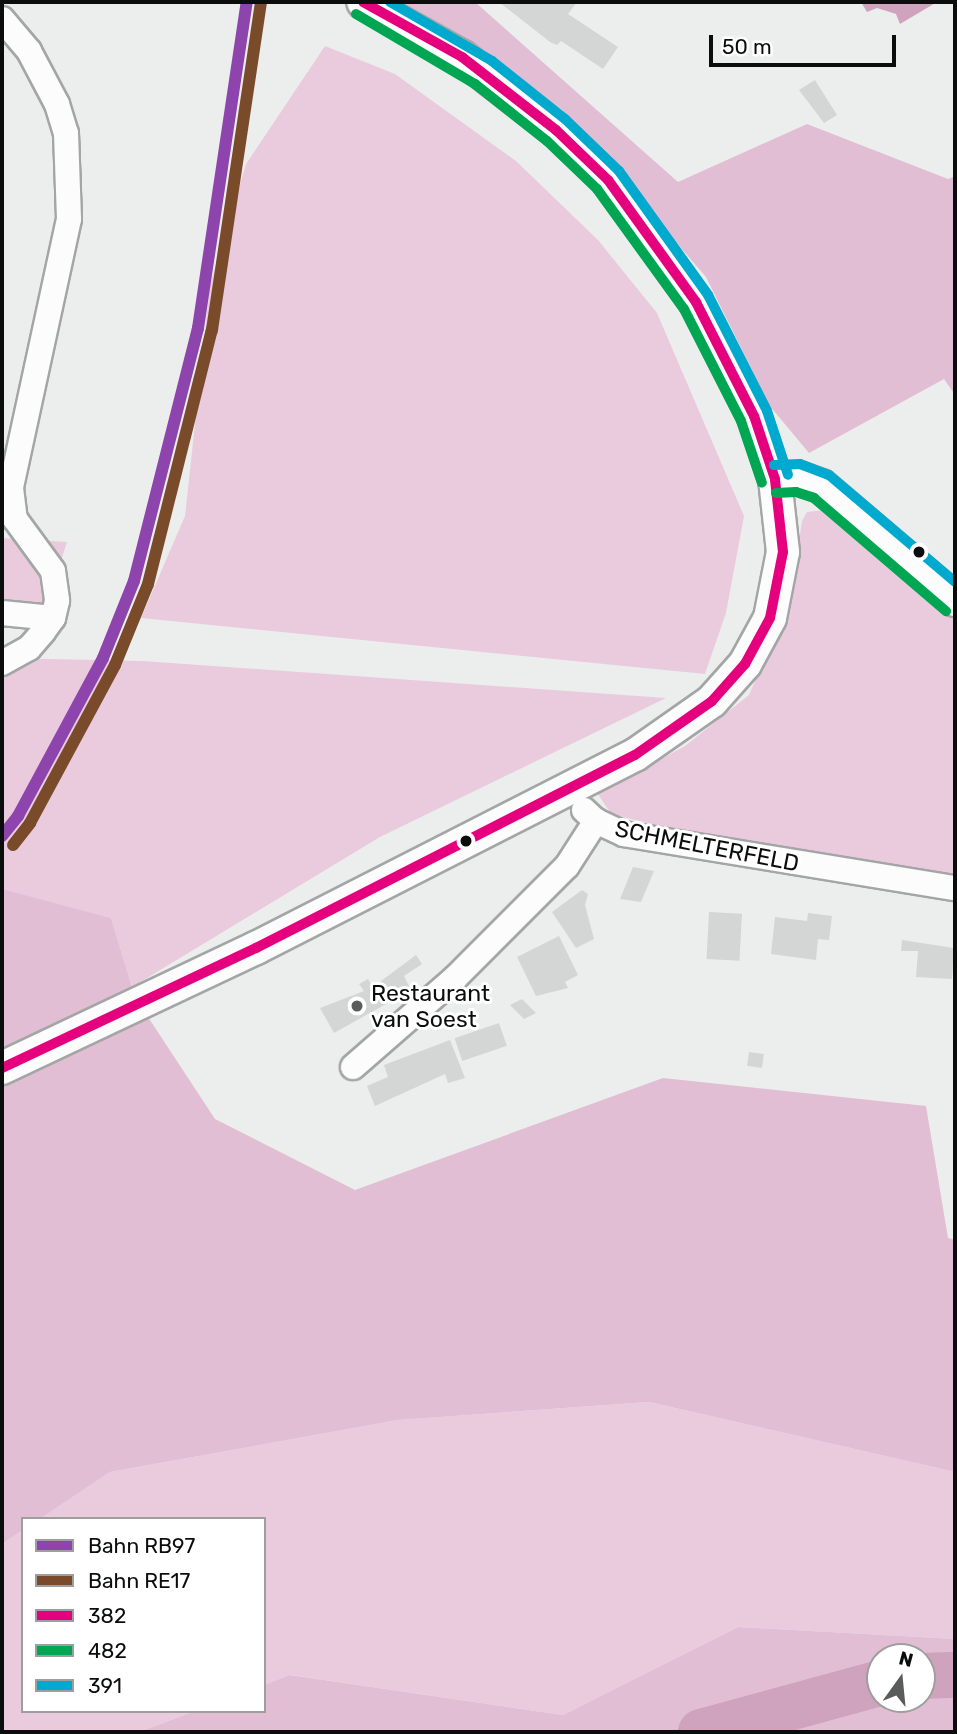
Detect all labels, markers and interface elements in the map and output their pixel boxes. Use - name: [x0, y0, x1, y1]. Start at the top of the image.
- scale bar: [712, 21, 899, 65]
- text: 50 m: [722, 34, 772, 59]
- unlabelled marker: [912, 545, 926, 559]
- street label: SCHMELTERFELD: [613, 815, 801, 877]
- unlabelled marker: [459, 834, 473, 848]
- place label: Restaurant van Soest: [371, 979, 490, 1033]
- marker: Restaurant van Soest: [349, 998, 365, 1014]
- legend: [21, 1517, 266, 1713]
- text: Bahn RB97: [88, 1533, 195, 1558]
- text: Bahn RE17: [88, 1568, 190, 1593]
- text: 382: [88, 1603, 126, 1628]
- text: 482: [88, 1638, 127, 1663]
- north arrow: [866, 1643, 936, 1713]
- text: N: [896, 1646, 916, 1672]
- text: 391: [88, 1673, 122, 1698]

